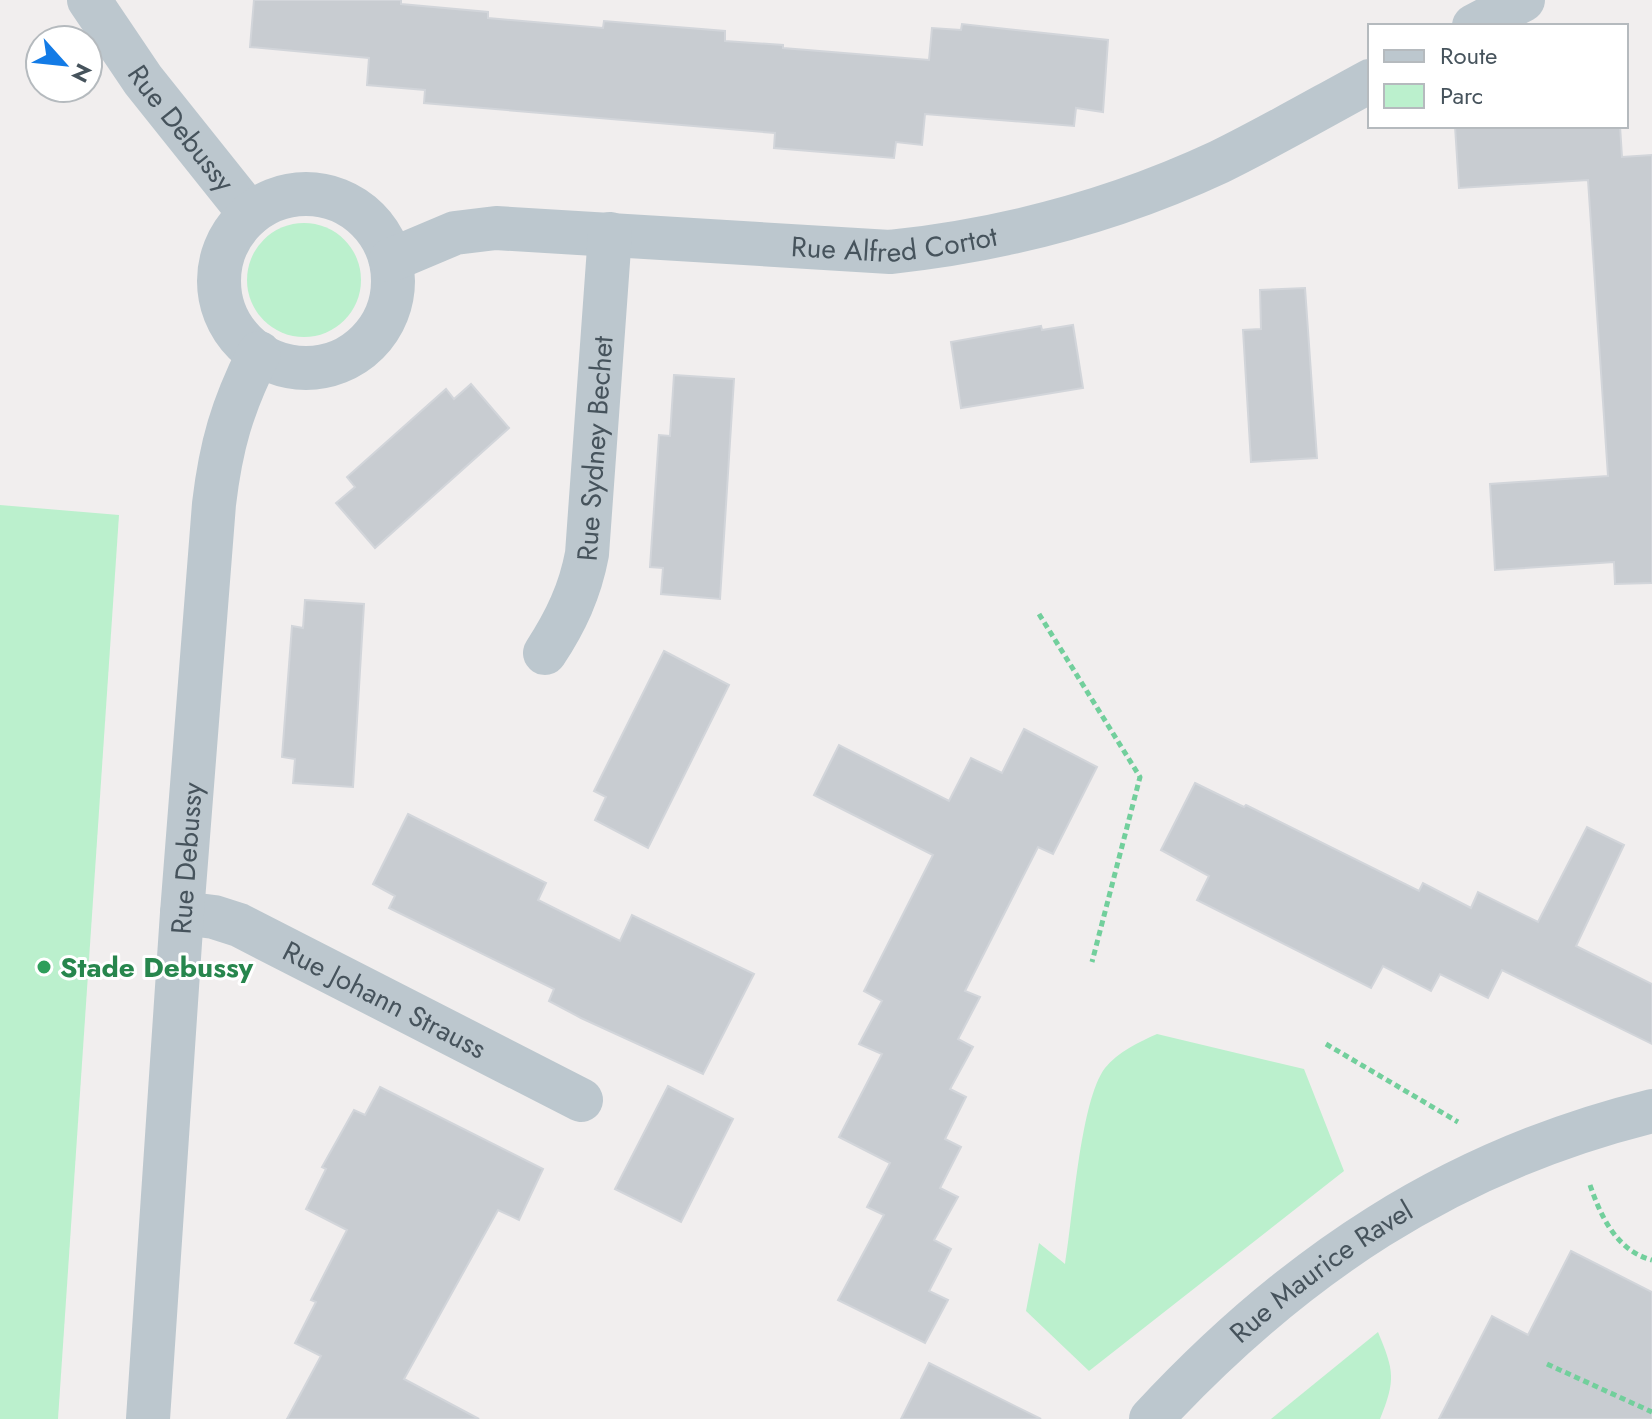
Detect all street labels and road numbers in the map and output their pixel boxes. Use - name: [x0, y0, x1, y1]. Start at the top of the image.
- street label: Rue Debussy: [117, 57, 245, 201]
- street label: Rue Alfred Cortot: [790, 216, 1001, 273]
- street label: Rue Sydney Bechet: [567, 334, 624, 563]
- street label: Rue Debussy: [161, 780, 213, 936]
- street label: Rue Johann Strauss: [275, 931, 493, 1069]
- street label: Rue Maurice Ravel: [1220, 1190, 1420, 1353]

